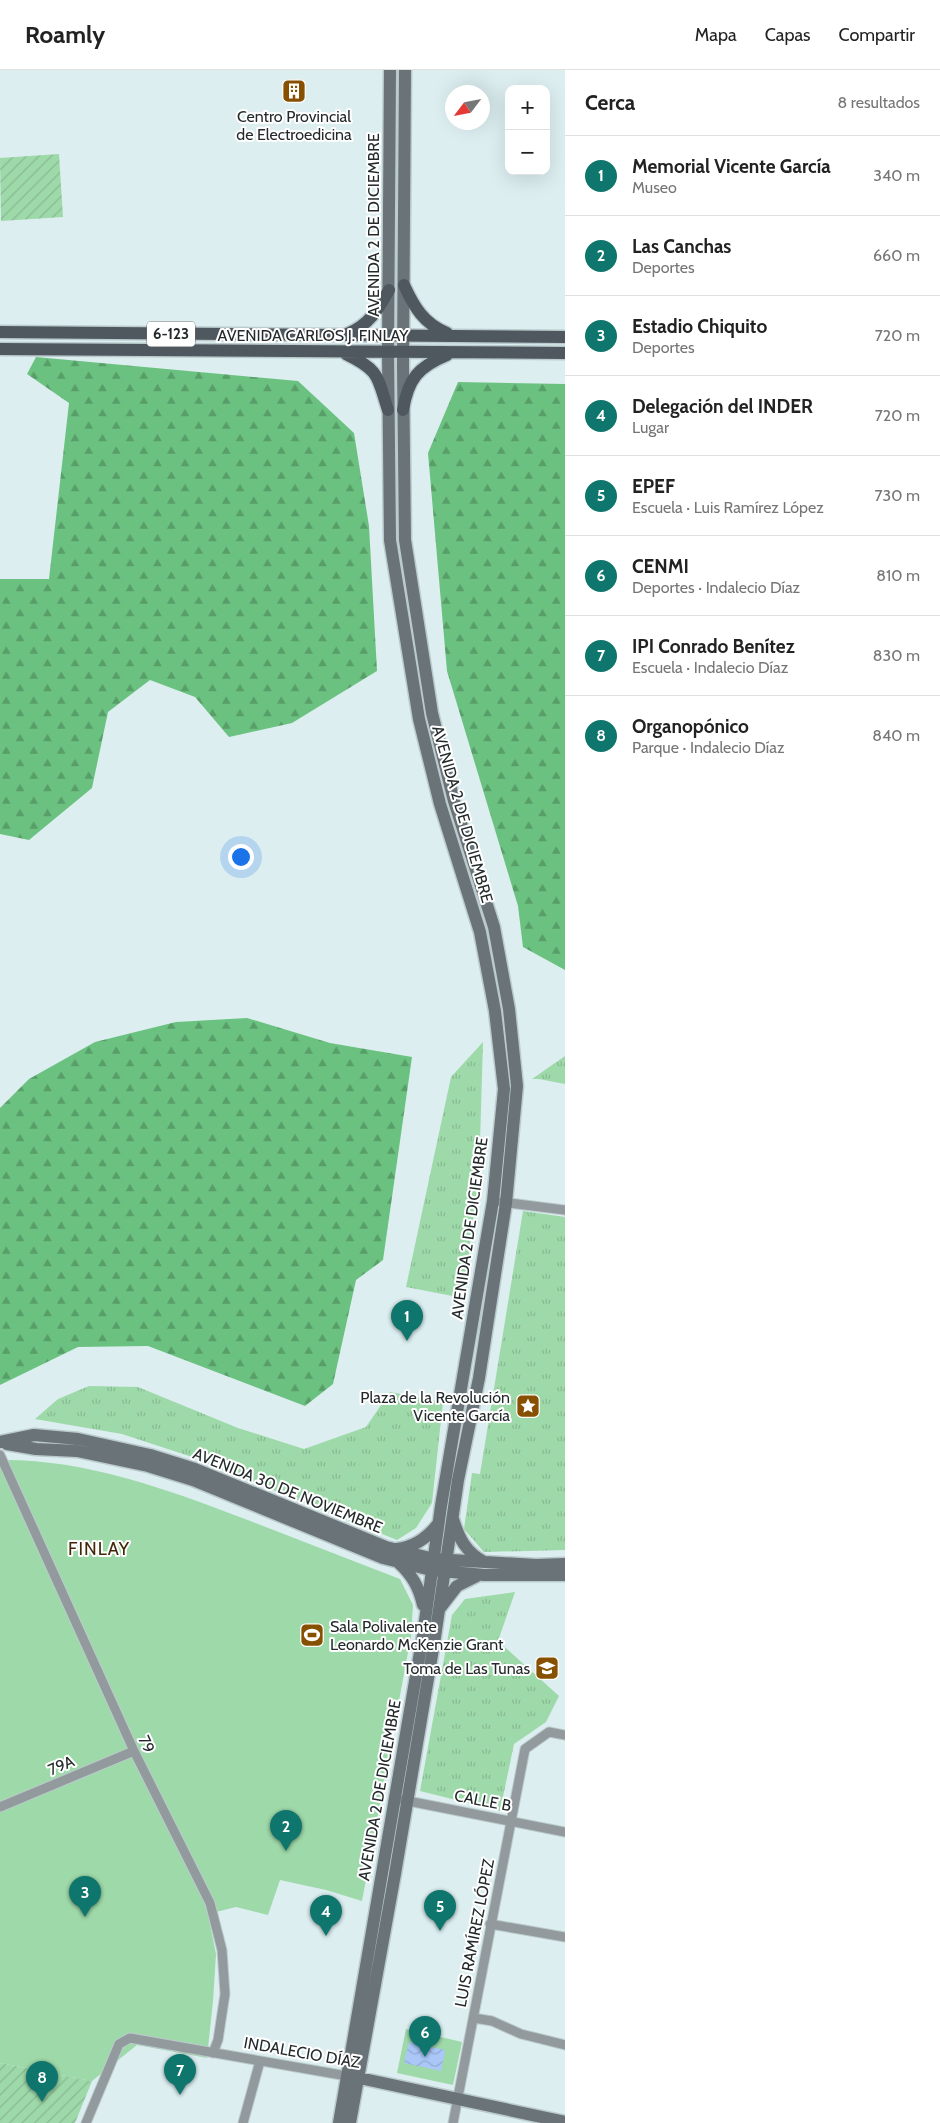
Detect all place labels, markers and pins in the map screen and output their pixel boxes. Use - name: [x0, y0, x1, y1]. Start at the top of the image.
- building icon: Centro Provincial de Electroedicina: [281, 78, 307, 104]
- place label: Centro Provincial de Electroedicina: [236, 107, 352, 144]
- pin: 1: [391, 1300, 423, 1341]
- place label: Plaza de la Revolución Vicente García: [360, 1388, 510, 1425]
- place icon: Plaza de la Revolución Vicente García: [515, 1393, 541, 1419]
- place label: Sala Polivalente Leonardo McKenzie Grant: [330, 1617, 504, 1654]
- sports icon: Sala Polivalente Leonardo McKenzie Grant: [299, 1622, 325, 1648]
- school or university icon: Toma de Las Tunas: [534, 1655, 560, 1681]
- place label: Toma de Las Tunas: [403, 1659, 530, 1678]
- pin: 2: [270, 1810, 302, 1851]
- pin: 3: [69, 1876, 101, 1917]
- pin: 5: [424, 1890, 456, 1931]
- pin: 4: [310, 1895, 342, 1936]
- pin: 6: [409, 2016, 441, 2057]
- pin: 7: [164, 2054, 196, 2095]
- pin: 8: [26, 2061, 58, 2102]

